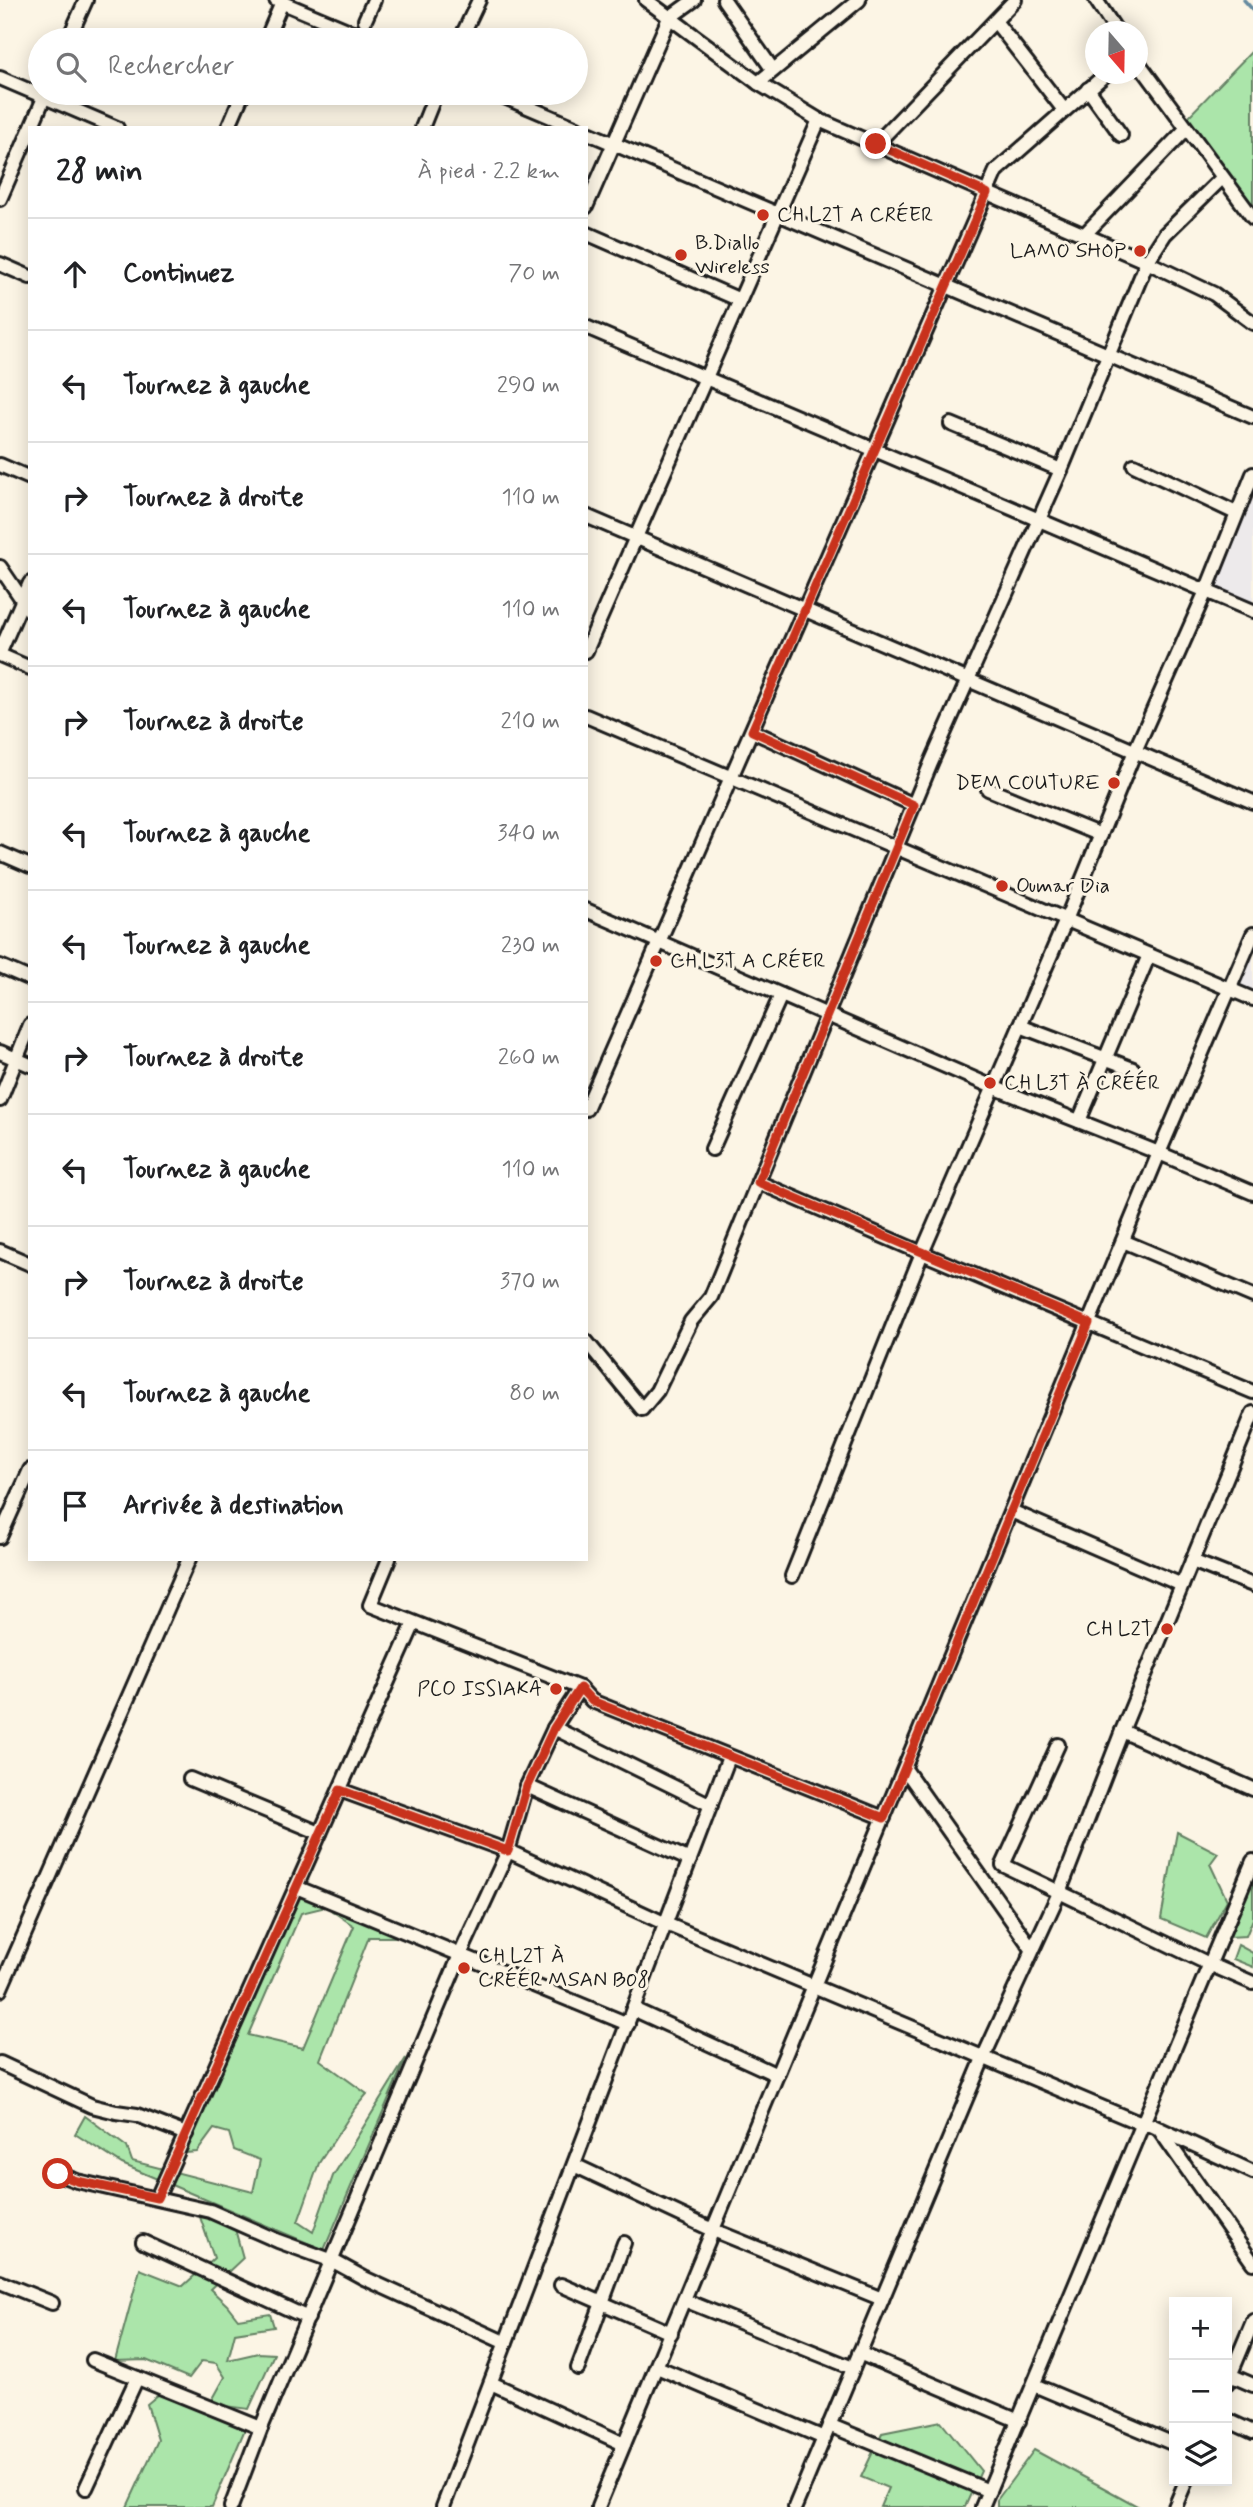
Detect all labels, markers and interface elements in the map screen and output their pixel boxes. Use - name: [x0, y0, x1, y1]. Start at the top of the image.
- north arrow: [1085, 21, 1148, 84]
- search box: [28, 28, 588, 105]
- icon: search: [52, 48, 90, 86]
- text: Rechercher: [108, 50, 234, 84]
- route end: [860, 128, 891, 159]
- text: 28 min: [56, 152, 143, 191]
- text: À pied · 2.2 km: [418, 157, 560, 187]
- place label: CH L2T A CRÉER: [777, 201, 933, 229]
- marker: CH L2T A CRÉER: [755, 207, 771, 223]
- place label: B.Diallo Wireless: [695, 229, 770, 281]
- place label: LAMO SHOP: [1010, 237, 1126, 265]
- marker: LAMO SHOP: [1132, 243, 1148, 259]
- marker: B.Diallo Wireless: [673, 247, 689, 263]
- icon: ahead: [56, 255, 94, 293]
- text: Continuez: [123, 257, 234, 291]
- text: 70 m: [508, 259, 560, 289]
- icon: left: [56, 367, 94, 405]
- text: Tournez à gauche: [123, 369, 310, 403]
- text: 290 m: [497, 371, 560, 401]
- icon: right: [56, 479, 94, 517]
- text: Tournez à droite: [123, 481, 304, 515]
- text: 110 m: [501, 483, 560, 513]
- icon: left: [56, 591, 94, 629]
- text: Tournez à gauche: [123, 593, 310, 627]
- text: 110 m: [501, 595, 560, 625]
- icon: right: [56, 703, 94, 741]
- text: Tournez à droite: [123, 705, 304, 739]
- text: 210 m: [500, 707, 560, 737]
- place label: DEM COUTURE: [955, 769, 1100, 797]
- marker: DEM COUTURE: [1106, 775, 1122, 791]
- icon: left: [56, 815, 94, 853]
- text: Tournez à gauche: [123, 817, 310, 851]
- text: 340 m: [497, 819, 560, 849]
- place label: Oumar Dia: [1016, 872, 1110, 900]
- marker: Oumar Dia: [994, 878, 1010, 894]
- icon: left: [56, 927, 94, 965]
- text: Tournez à gauche: [123, 929, 310, 963]
- text: 230 m: [501, 931, 560, 961]
- place label: CH L3T A CRÉER: [670, 947, 825, 975]
- marker: CH L3T A CRÉER: [648, 953, 664, 969]
- icon: right: [56, 1039, 94, 1077]
- text: Tournez à droite: [123, 1041, 304, 1075]
- text: 260 m: [498, 1043, 560, 1073]
- place label: CH L3T À CRÉÉR: [1004, 1069, 1160, 1097]
- marker: CH L3T À CRÉÉR: [982, 1075, 998, 1091]
- icon: left: [56, 1151, 94, 1189]
- text: Tournez à gauche: [123, 1153, 310, 1187]
- text: 110 m: [501, 1155, 560, 1185]
- icon: right: [56, 1263, 94, 1301]
- text: Tournez à droite: [123, 1265, 304, 1299]
- text: 370 m: [500, 1267, 560, 1297]
- icon: left: [56, 1375, 94, 1413]
- text: Tournez à gauche: [123, 1377, 310, 1411]
- text: 80 m: [509, 1379, 560, 1409]
- icon: arrive: [56, 1487, 94, 1525]
- text: Arrivée à destination: [123, 1489, 344, 1523]
- place label: CH L2T: [1086, 1615, 1153, 1643]
- marker: CH L2T: [1159, 1621, 1175, 1637]
- place label: PCO ISSIAKA: [417, 1675, 542, 1703]
- marker: PCO ISSIAKA: [548, 1681, 564, 1697]
- place label: CH L2T À CRÉÉR MSAN B08: [478, 1942, 649, 1994]
- marker: CH L2T À CRÉÉR MSAN B08: [456, 1960, 472, 1976]
- route start: [42, 2158, 73, 2189]
- map controls: [1169, 2297, 1232, 2486]
- button: +: [1169, 2297, 1232, 2360]
- button: −: [1169, 2360, 1232, 2423]
- button: layers: [1169, 2423, 1232, 2486]

